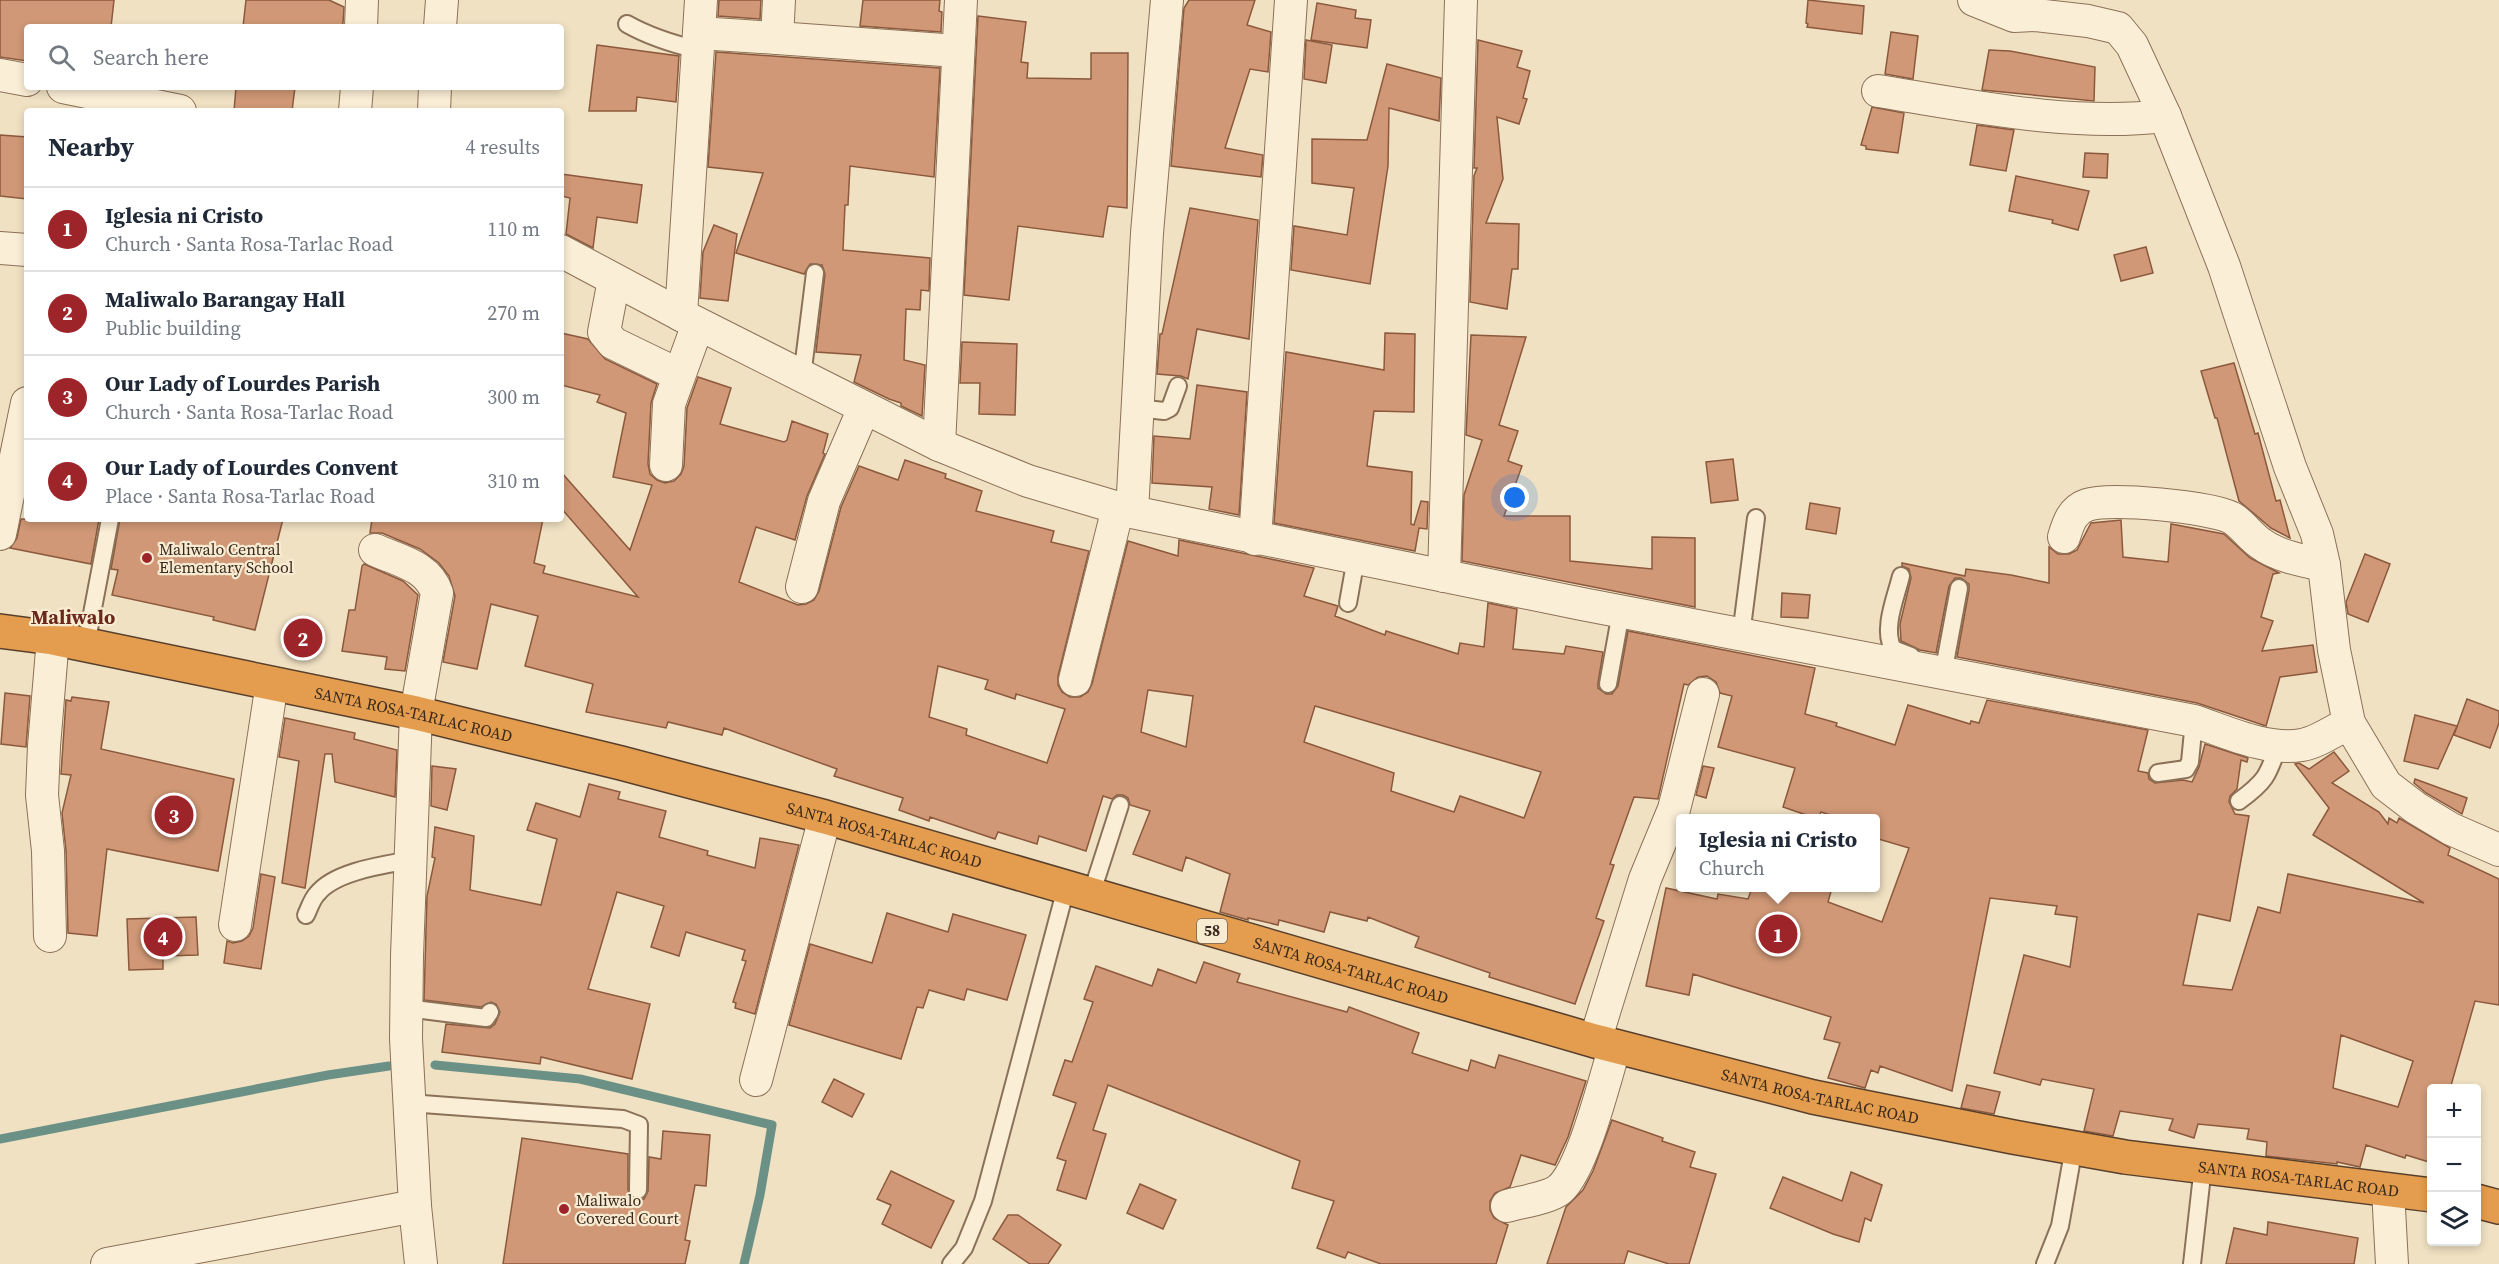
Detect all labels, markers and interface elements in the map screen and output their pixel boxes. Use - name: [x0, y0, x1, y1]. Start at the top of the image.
- search box: [24, 24, 564, 90]
- icon: search: [45, 41, 78, 74]
- text: Search here: [93, 42, 209, 72]
- text: Nearby: [48, 129, 134, 165]
- text: 4 results: [465, 133, 540, 161]
- text: Iglesia ni Cristo: [105, 200, 263, 230]
- text: 1: [62, 215, 73, 243]
- text: 110 m: [487, 215, 540, 243]
- text: Church · Santa Rosa-Tarlac Road: [105, 230, 393, 258]
- text: Maliwalo Barangay Hall: [105, 284, 345, 314]
- text: 2: [62, 299, 73, 327]
- text: 270 m: [487, 299, 540, 327]
- text: Public building: [105, 314, 241, 342]
- text: Our Lady of Lourdes Parish: [105, 368, 380, 398]
- text: 3: [62, 383, 73, 411]
- text: 300 m: [487, 383, 540, 411]
- text: Church · Santa Rosa-Tarlac Road: [105, 398, 393, 426]
- text: Our Lady of Lourdes Convent: [105, 452, 398, 482]
- text: 4: [62, 467, 73, 495]
- text: 310 m: [487, 467, 540, 495]
- text: Place · Santa Rosa-Tarlac Road: [105, 482, 375, 510]
- your location: [1500, 483, 1529, 512]
- place label: Maliwalo Central Elementary School: [159, 538, 294, 578]
- marker: Maliwalo Central Elementary School: [140, 551, 154, 565]
- district label: Maliwalo: [31, 603, 115, 631]
- pin: 2: [284, 616, 322, 660]
- street label: SANTA ROSA-TARLAC ROAD: [313, 681, 515, 747]
- pin: 3: [154, 792, 194, 838]
- street label: SANTA ROSA-TARLAC ROAD: [784, 796, 985, 873]
- popup: [1676, 814, 1880, 892]
- text: Iglesia ni Cristo: [1699, 824, 1857, 854]
- text: Church: [1699, 854, 1765, 882]
- pin: 1: [1758, 912, 1798, 956]
- pin: 4: [144, 914, 182, 960]
- road number: 58: [1197, 919, 1227, 943]
- street label: SANTA ROSA-TARLAC ROAD: [1251, 931, 1451, 1009]
- street label: SANTA ROSA-TARLAC ROAD: [1719, 1063, 1921, 1129]
- map controls: [2427, 1084, 2481, 1246]
- button: +: [2427, 1084, 2481, 1138]
- button: −: [2427, 1138, 2481, 1192]
- street label: SANTA ROSA-TARLAC ROAD: [2197, 1155, 2401, 1202]
- place label: Maliwalo Covered Court: [576, 1189, 679, 1229]
- button: layers: [2427, 1192, 2481, 1246]
- marker: Maliwalo Covered Court: [557, 1202, 571, 1216]

